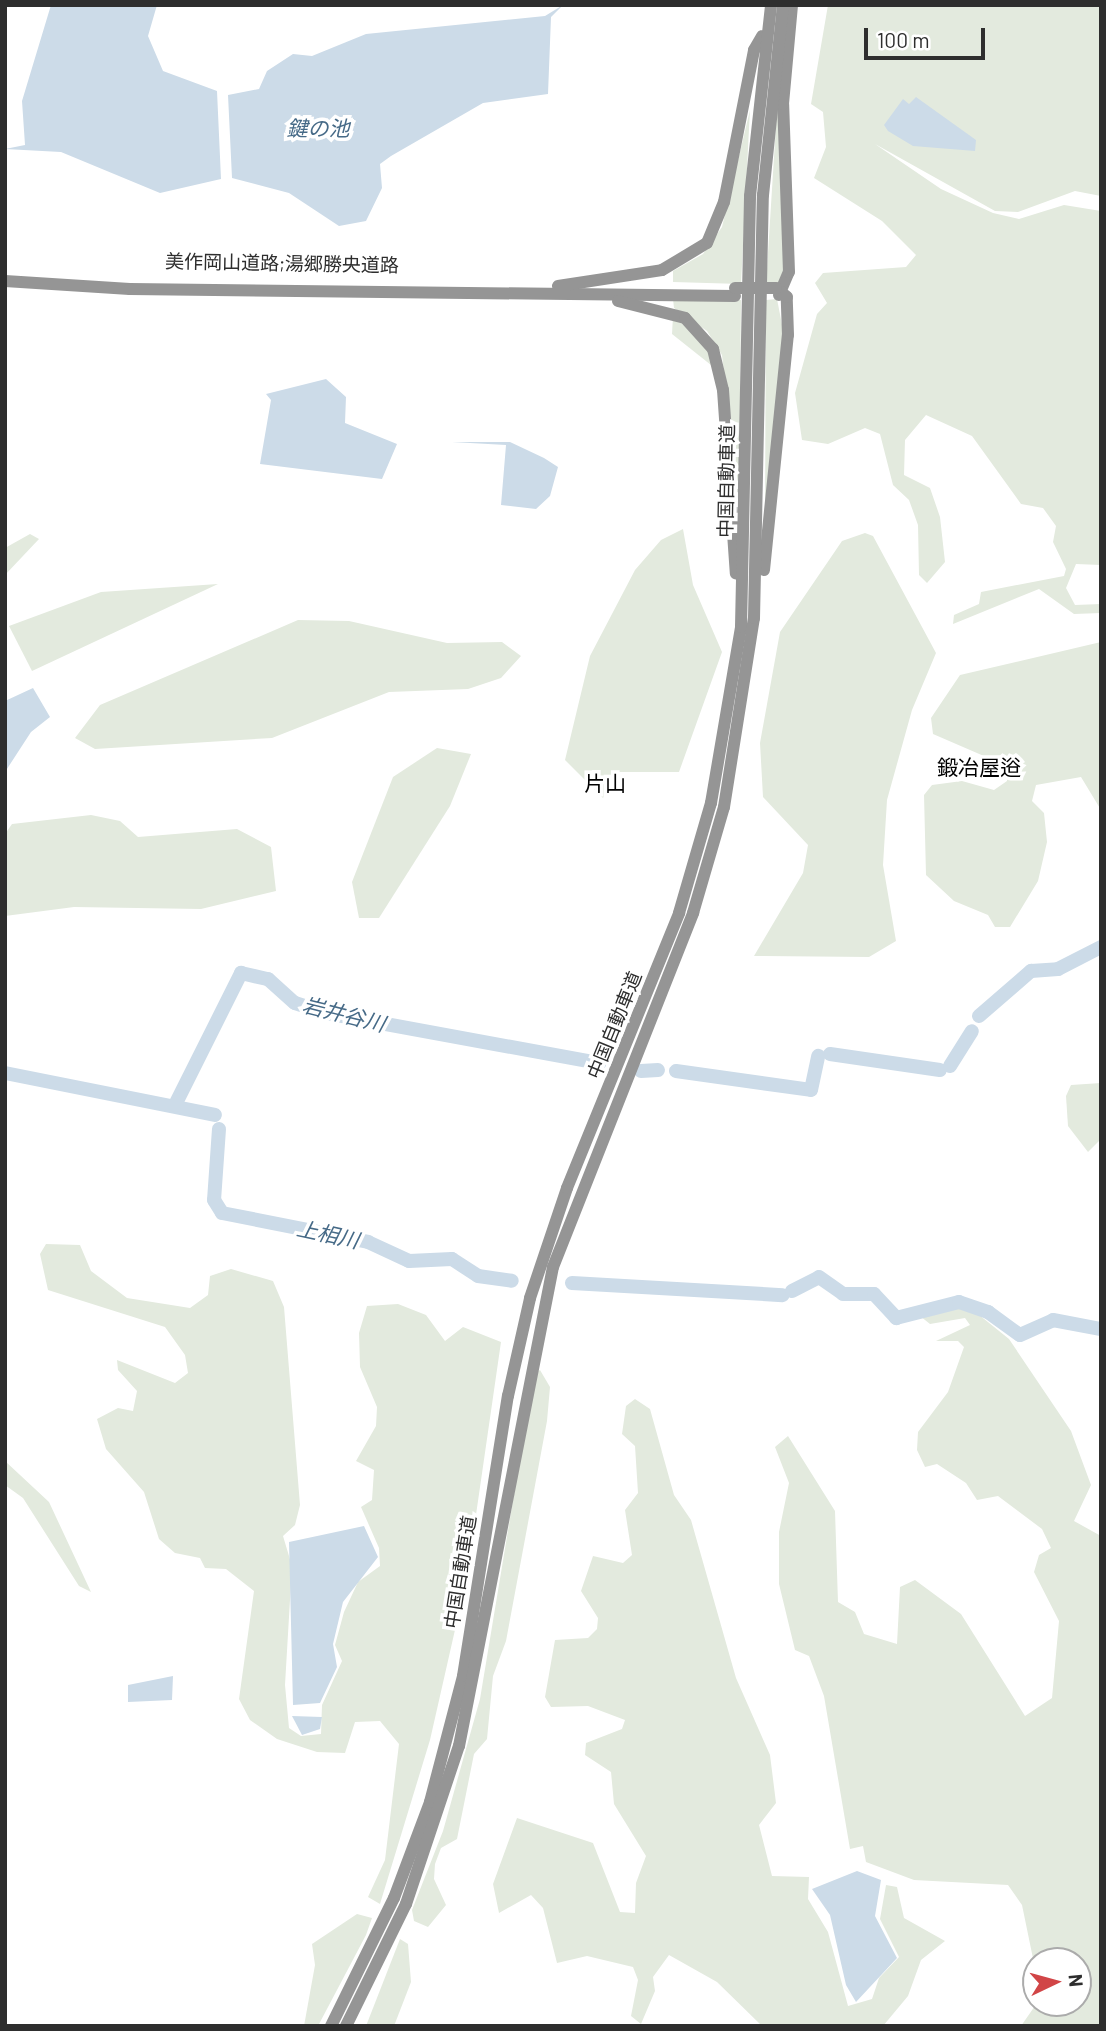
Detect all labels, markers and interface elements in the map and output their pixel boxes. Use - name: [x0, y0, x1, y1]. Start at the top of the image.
- scale bar: [868, 14, 989, 58]
- text: 100 m: [877, 27, 930, 52]
- water label: 鍵の池: [287, 115, 349, 141]
- street label: 美作岡山道路;湯郷勝央道路: [165, 250, 399, 276]
- street label: 中国自動車道: [714, 424, 738, 538]
- district label: 鍛冶屋逧: [937, 754, 1021, 780]
- district label: 片山: [584, 770, 626, 796]
- street label: 中国自動車道: [582, 968, 646, 1082]
- water label: 岩井谷川: [300, 992, 388, 1036]
- water label: 上相川: [295, 1215, 361, 1253]
- street label: 中国自動車道: [440, 1514, 480, 1630]
- north arrow: [1022, 1947, 1092, 2017]
- text: N: [1064, 1973, 1088, 1988]

